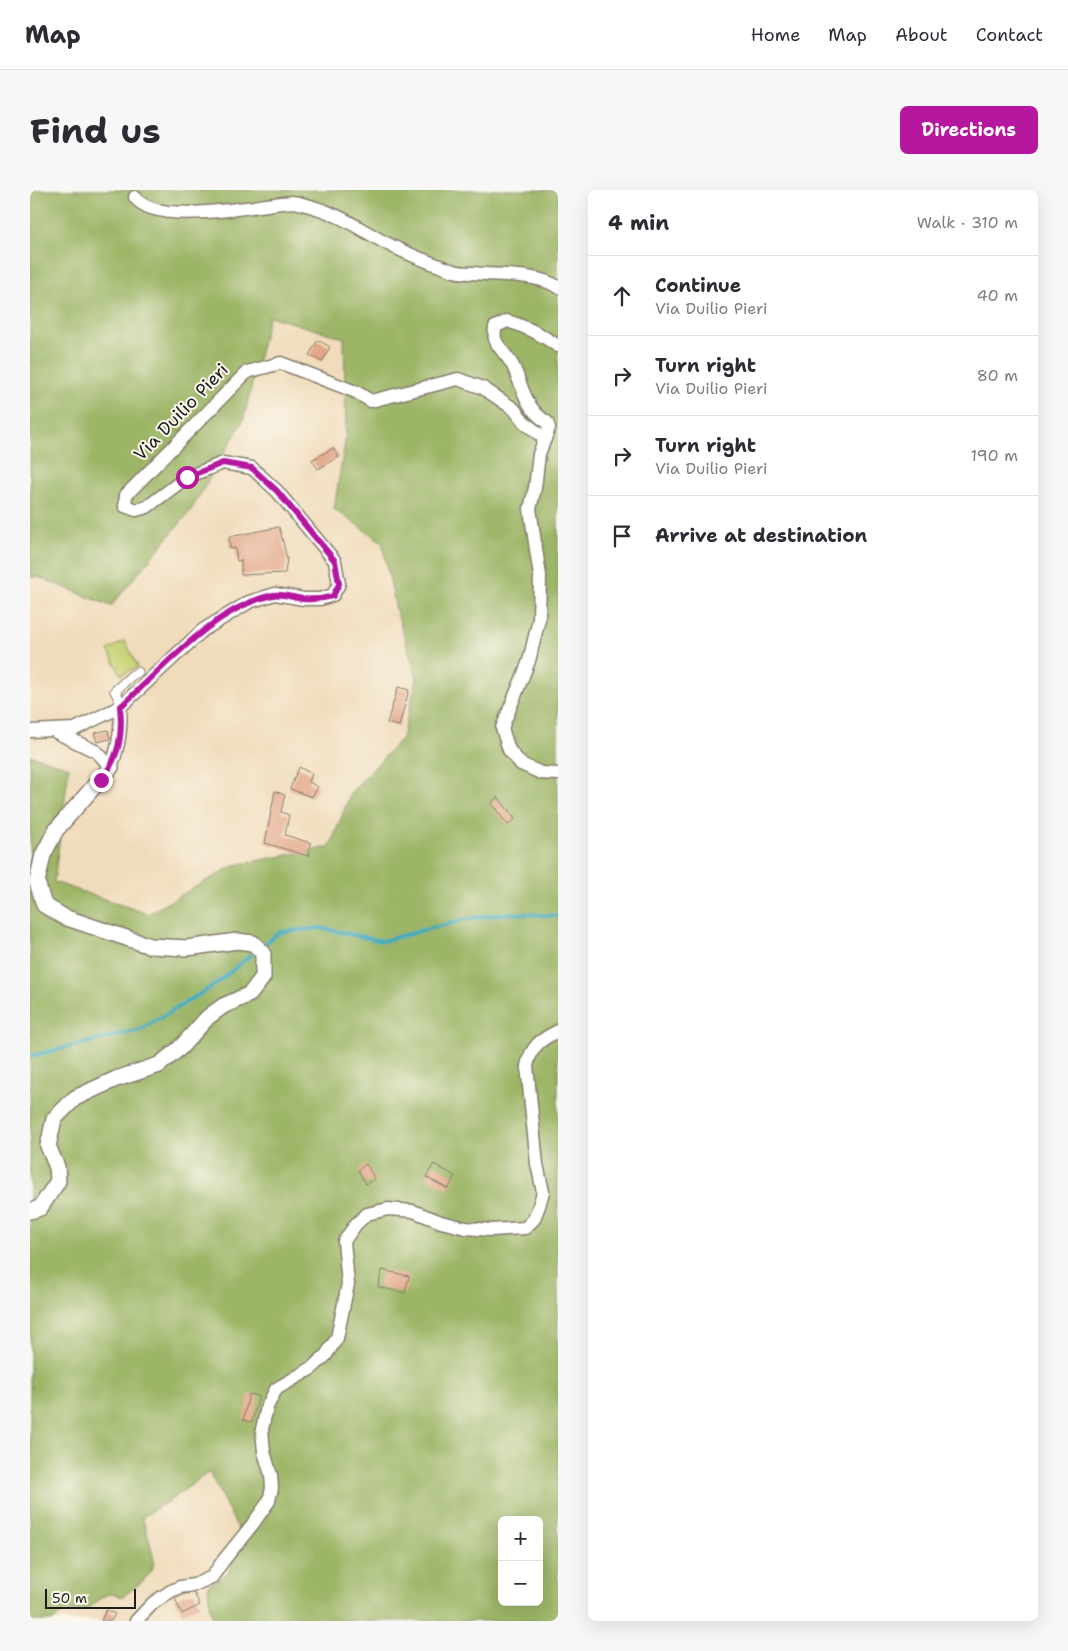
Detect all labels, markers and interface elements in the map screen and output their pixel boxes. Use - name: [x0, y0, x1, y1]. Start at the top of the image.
- text: Map: [25, 19, 81, 51]
- text: Home: [751, 23, 800, 47]
- text: Map: [828, 23, 867, 47]
- text: About: [895, 23, 948, 47]
- text: Contact: [976, 23, 1043, 47]
- button: Directions: [900, 106, 1038, 154]
- text: Find us: [30, 107, 161, 154]
- text: 4 min: [608, 209, 669, 237]
- text: Walk · 310 m: [917, 212, 1018, 233]
- text: Continue: [655, 273, 741, 298]
- icon: ahead: [608, 282, 636, 310]
- text: 40 m: [976, 285, 1018, 306]
- text: Via Duilio Pieri: [655, 298, 768, 319]
- text: Turn right: [655, 353, 756, 378]
- street label: Via Duilio Pieri: [128, 358, 234, 466]
- icon: right: [608, 362, 636, 390]
- text: 80 m: [977, 365, 1018, 386]
- text: Via Duilio Pieri: [655, 378, 768, 399]
- text: Turn right: [655, 433, 756, 458]
- icon: right: [608, 442, 636, 470]
- text: 190 m: [971, 445, 1018, 466]
- text: Via Duilio Pieri: [655, 458, 768, 479]
- route start: [176, 466, 199, 489]
- icon: arrive: [608, 522, 636, 550]
- text: Arrive at destination: [655, 523, 867, 548]
- route end: [90, 769, 113, 792]
- map controls: [498, 1516, 543, 1606]
- button: +: [498, 1516, 543, 1561]
- button: −: [498, 1561, 543, 1606]
- scale bar: [45, 1586, 136, 1609]
- text: 50 m: [52, 1589, 87, 1607]

